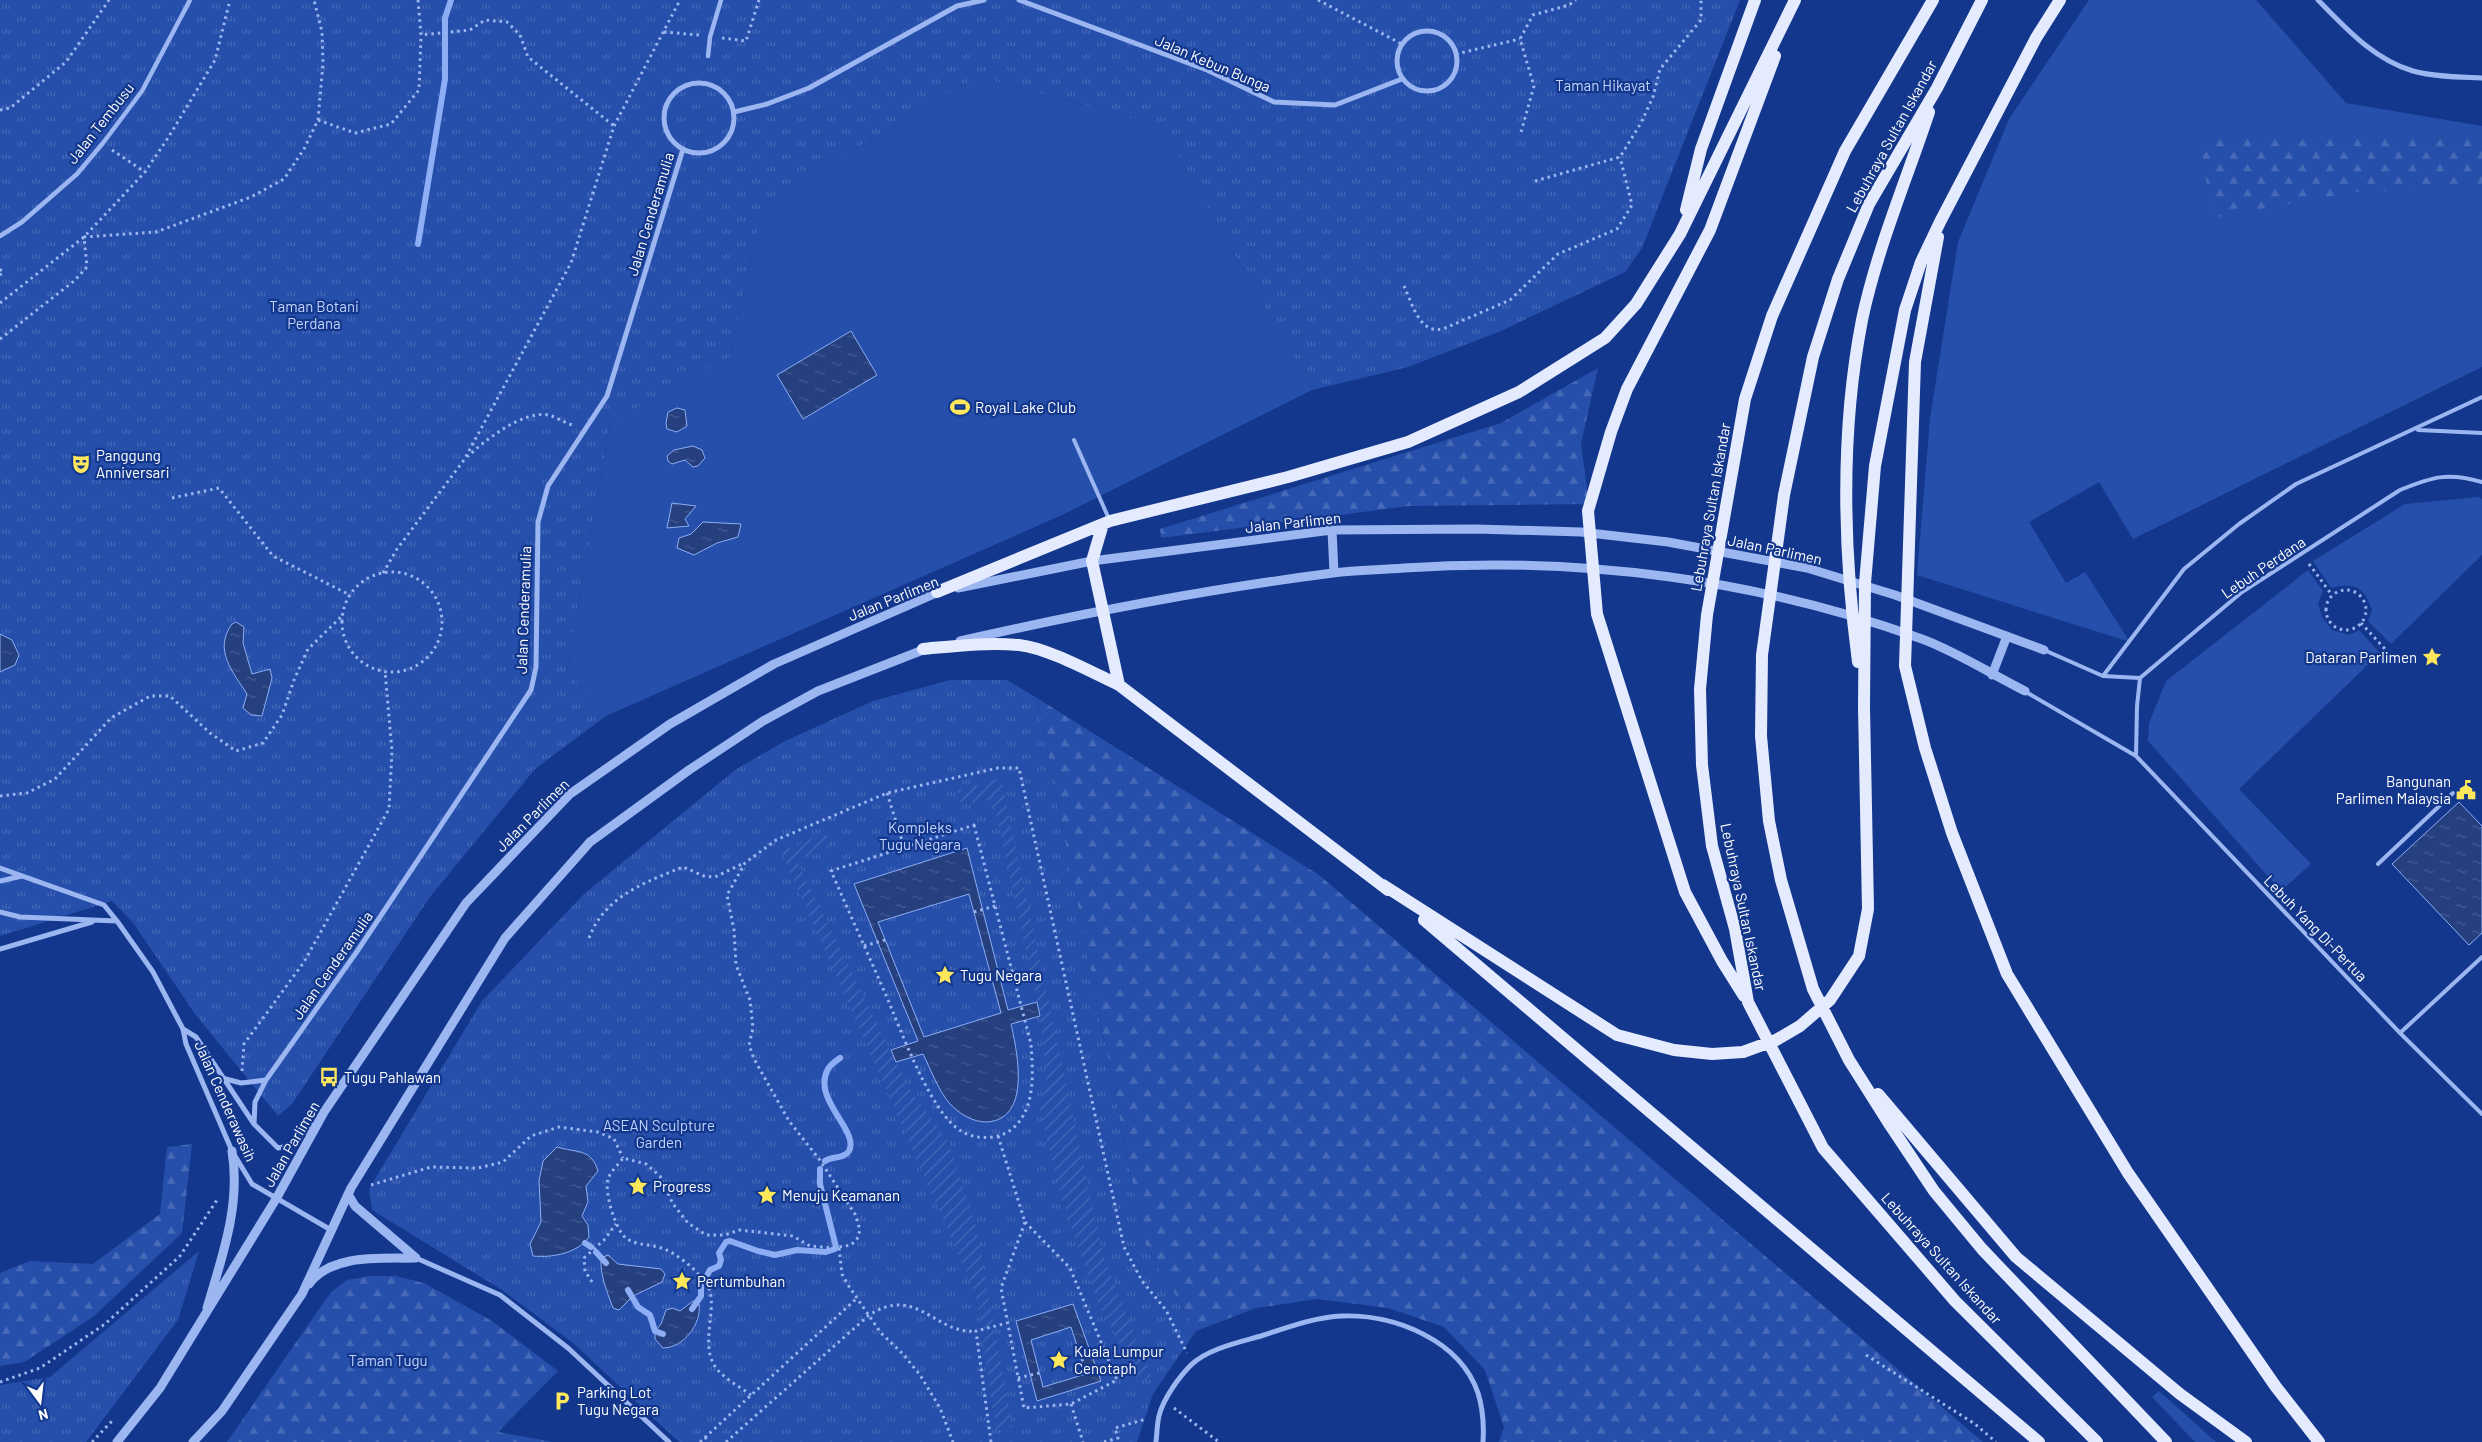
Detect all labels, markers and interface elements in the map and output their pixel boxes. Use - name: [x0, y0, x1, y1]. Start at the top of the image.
- street label: Jalan Kebun Bunga: [1153, 31, 1273, 95]
- street label: Lebuhraya Sultan Iskandar: [1842, 56, 1941, 215]
- park label: Taman Hikayat: [1555, 76, 1651, 94]
- street label: Jalan Tembusu: [63, 79, 137, 167]
- street label: Jalan Cenderamulia: [623, 150, 677, 278]
- park label: Taman Botani Perdana: [269, 297, 359, 332]
- sports icon: Royal Lake Club: [949, 396, 971, 418]
- place label: Royal Lake Club: [975, 398, 1076, 416]
- street label: Lebuhraya Sultan Iskandar: [1686, 421, 1734, 593]
- place label: Panggung Anniversari: [96, 446, 170, 481]
- theatre icon: Panggung Anniversari: [70, 453, 92, 475]
- street label: Jalan Parlimen: [1244, 508, 1342, 536]
- street label: Jalan Parlimen: [1726, 530, 1824, 568]
- street label: Lebuh Perdana: [2218, 532, 2308, 602]
- street label: Jalan Cenderamulia: [512, 546, 534, 674]
- street label: Jalan Parlimen: [845, 572, 941, 624]
- place icon: Dataran Parlimen: [2421, 646, 2443, 668]
- place label: Dataran Parlimen: [2305, 648, 2417, 666]
- place label: Bangunan Parlimen Malaysia: [2336, 772, 2451, 807]
- street label: Jalan Parlimen: [492, 775, 572, 855]
- public building icon: Bangunan Parlimen Malaysia: [2455, 779, 2477, 801]
- park label: Kompleks Tugu Negara: [879, 818, 961, 853]
- street label: Lebuhraya Sultan Iskandar: [1717, 821, 1771, 993]
- street label: Lebuh Yang Di-Pertua: [2261, 871, 2371, 985]
- street label: Jalan Cenderamulia: [288, 907, 376, 1023]
- place icon: Tugu Negara: [934, 964, 956, 986]
- place label: Tugu Negara: [960, 966, 1042, 984]
- street label: Jalan Cenderawasih: [191, 1038, 261, 1164]
- bus stop icon: Tugu Pahlawan: [318, 1066, 340, 1088]
- place label: Tugu Pahlawan: [344, 1068, 441, 1086]
- street label: Jalan Parlimen: [259, 1098, 323, 1190]
- park label: ASEAN Sculpture Garden: [603, 1116, 715, 1151]
- place icon: Progress: [627, 1175, 649, 1197]
- place label: Progress: [653, 1177, 711, 1195]
- place icon: Menuju Keamanan: [756, 1184, 778, 1206]
- place label: Menuju Keamanan: [782, 1186, 900, 1204]
- street label: Lebuhraya Sultan Iskandar: [1878, 1188, 2006, 1328]
- place icon: Pertumbuhan: [671, 1270, 693, 1292]
- place label: Pertumbuhan: [697, 1272, 785, 1290]
- place label: Kuala Lumpur Cenotaph: [1074, 1342, 1164, 1377]
- place icon: Kuala Lumpur Cenotaph: [1048, 1349, 1070, 1371]
- park label: Taman Tugu: [348, 1351, 428, 1369]
- north arrow: [15, 1377, 65, 1427]
- place label: Parking Lot Tugu Negara: [577, 1383, 659, 1418]
- parking icon: Parking Lot Tugu Negara: [551, 1390, 573, 1412]
- text: N: [37, 1406, 50, 1424]

